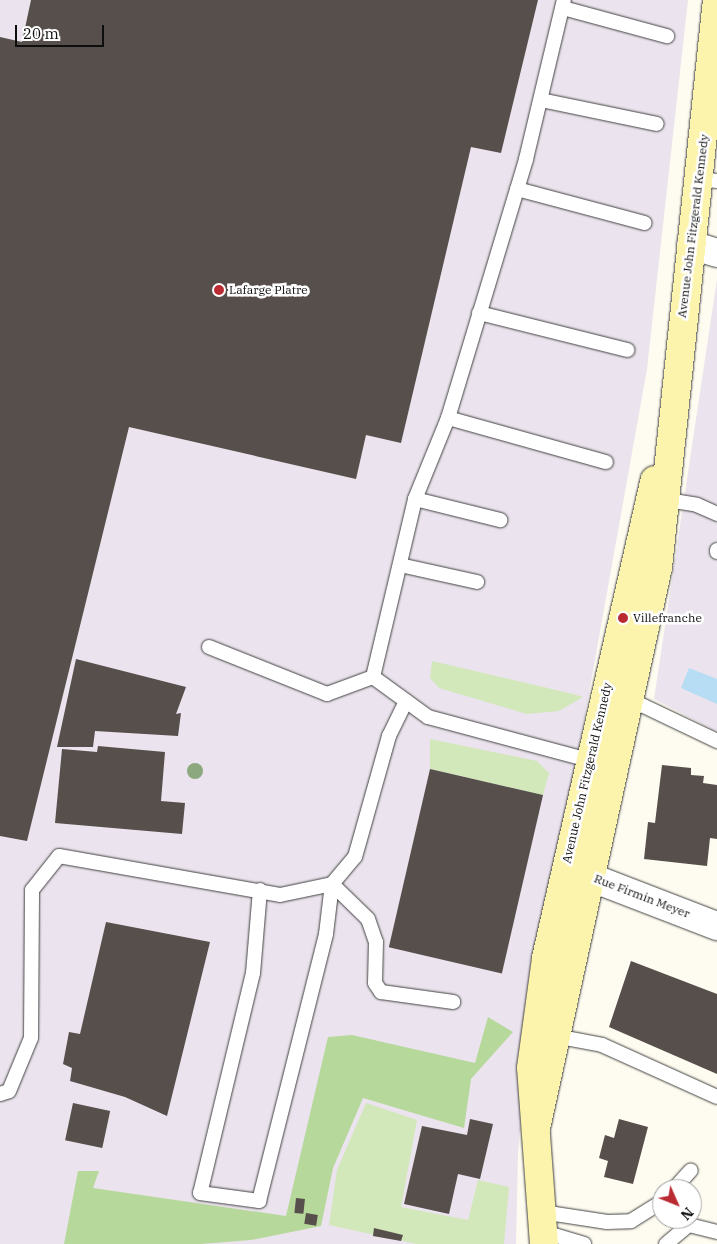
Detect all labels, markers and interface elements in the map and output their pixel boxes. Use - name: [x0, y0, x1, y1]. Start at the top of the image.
- scale bar: [18, 15, 106, 47]
- text: 20 m: [23, 24, 59, 43]
- street label: Avenue John Fitzgerald Kennedy: [675, 133, 711, 319]
- place label: Lafarge Platre: [229, 283, 308, 297]
- marker: Lafarge Platre: [213, 284, 225, 296]
- place label: Villefranche: [633, 611, 702, 625]
- marker: Villefranche: [617, 612, 629, 624]
- street label: Avenue John Fitzgerald Kennedy: [559, 681, 615, 865]
- street label: Rue Firmin Meyer: [592, 871, 692, 921]
- north arrow: [652, 1179, 702, 1229]
- text: N: [677, 1203, 697, 1224]

